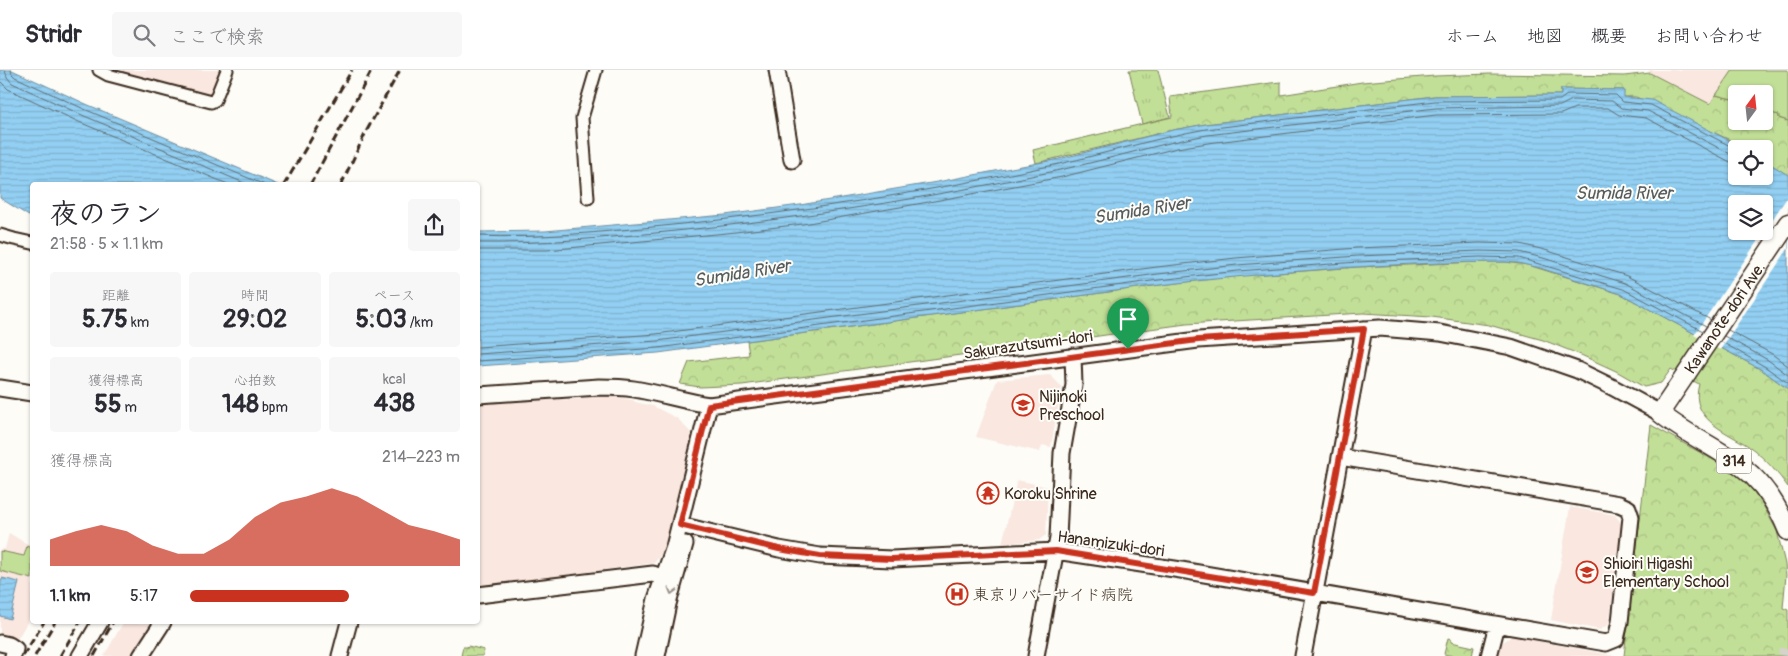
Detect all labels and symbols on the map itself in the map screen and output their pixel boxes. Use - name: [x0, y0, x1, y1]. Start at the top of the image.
- north arrow: [1728, 85, 1772, 130]
- water label: Sumida River: [1576, 182, 1675, 205]
- water label: Sumida River: [1092, 191, 1194, 229]
- water label: Sumida River: [692, 254, 794, 292]
- street label: Kawanote-dori Ave.: [1680, 259, 1770, 378]
- pin: [1107, 298, 1149, 349]
- street label: Sakurazutsumi-dori: [962, 326, 1094, 364]
- place label: Nijinoki Preschool: [1039, 387, 1105, 425]
- school or university icon: Nijinoki Preschool: [1011, 393, 1035, 417]
- road number: 314: [1716, 448, 1752, 474]
- temple icon: Koroku Shrine: [976, 481, 1000, 505]
- place label: Koroku Shrine: [1004, 484, 1097, 504]
- street label: Hanamizuki-dori: [1056, 527, 1166, 561]
- place label: Shioiri Higashi Elementary School: [1603, 554, 1729, 592]
- school or university icon: Shioiri Higashi Elementary School: [1575, 560, 1599, 584]
- hospital icon: 東京リバーサイド病院: [945, 582, 969, 606]
- place label: 東京リバーサイド病院: [973, 585, 1133, 605]
- one-way arrow: [667, 587, 678, 596]

